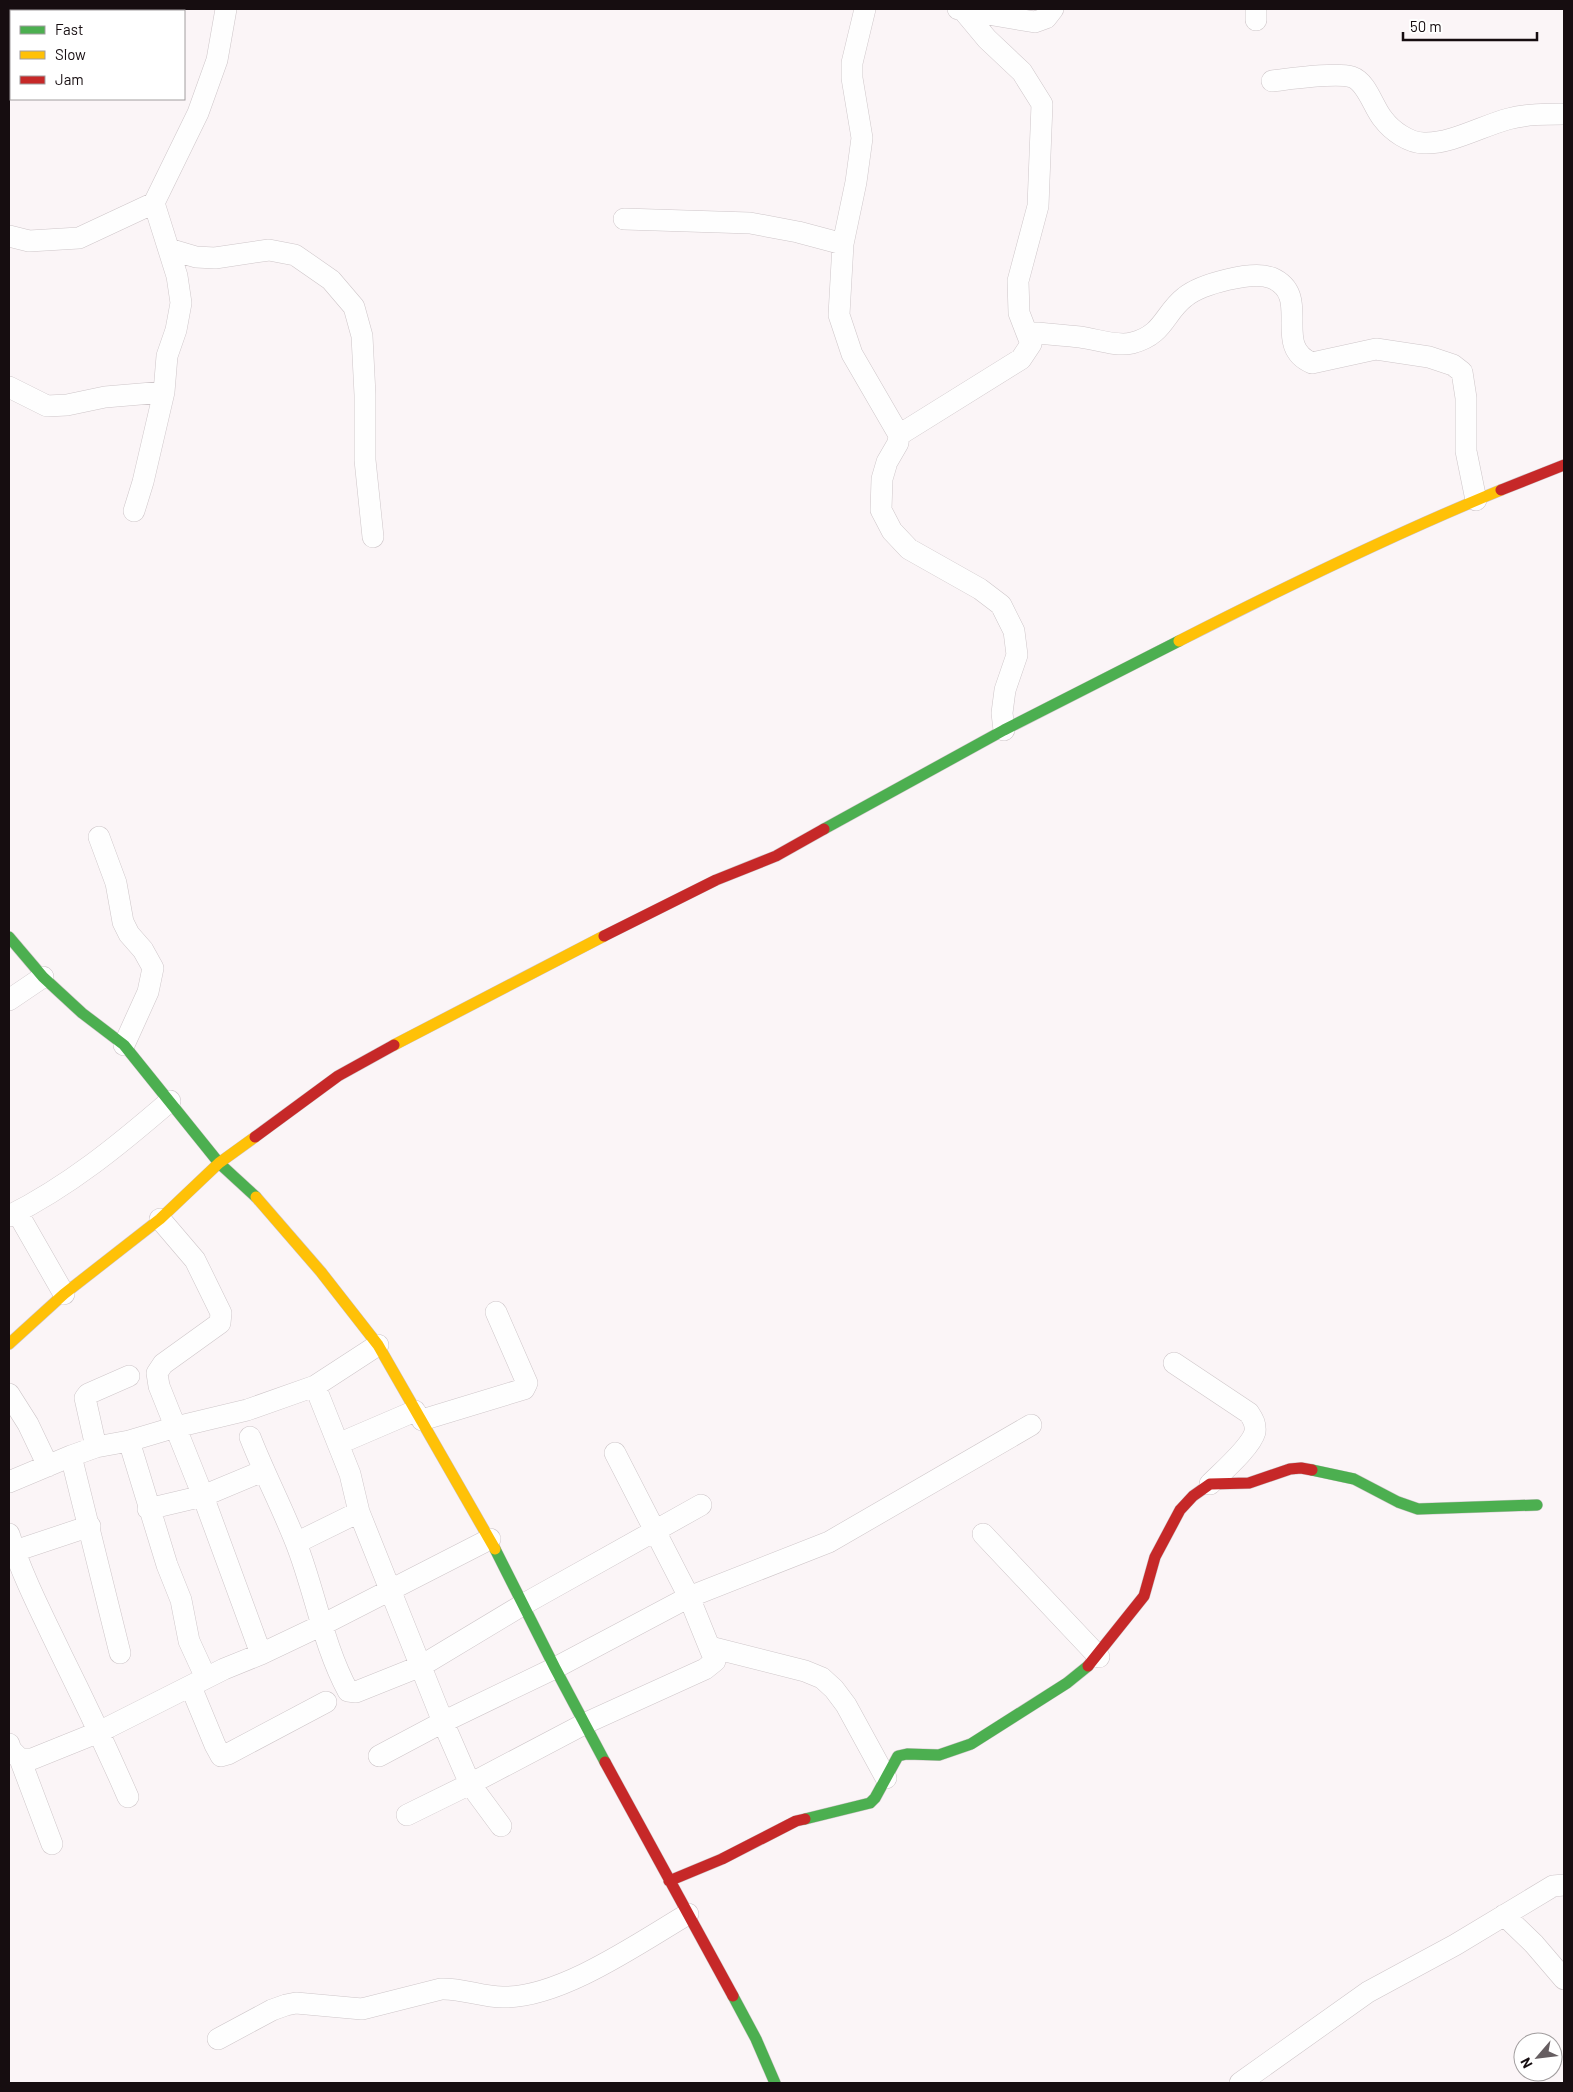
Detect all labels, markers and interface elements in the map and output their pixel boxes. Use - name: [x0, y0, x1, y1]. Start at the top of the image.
- legend: [10, 10, 185, 100]
- scale bar: [1403, 10, 1537, 42]
- text: 50 m: [1410, 17, 1442, 35]
- text: Fast: [55, 20, 83, 38]
- text: Slow: [55, 45, 86, 63]
- text: Jam: [55, 70, 84, 88]
- north arrow: [1513, 2032, 1563, 2082]
- text: N: [1516, 2055, 1536, 2071]

